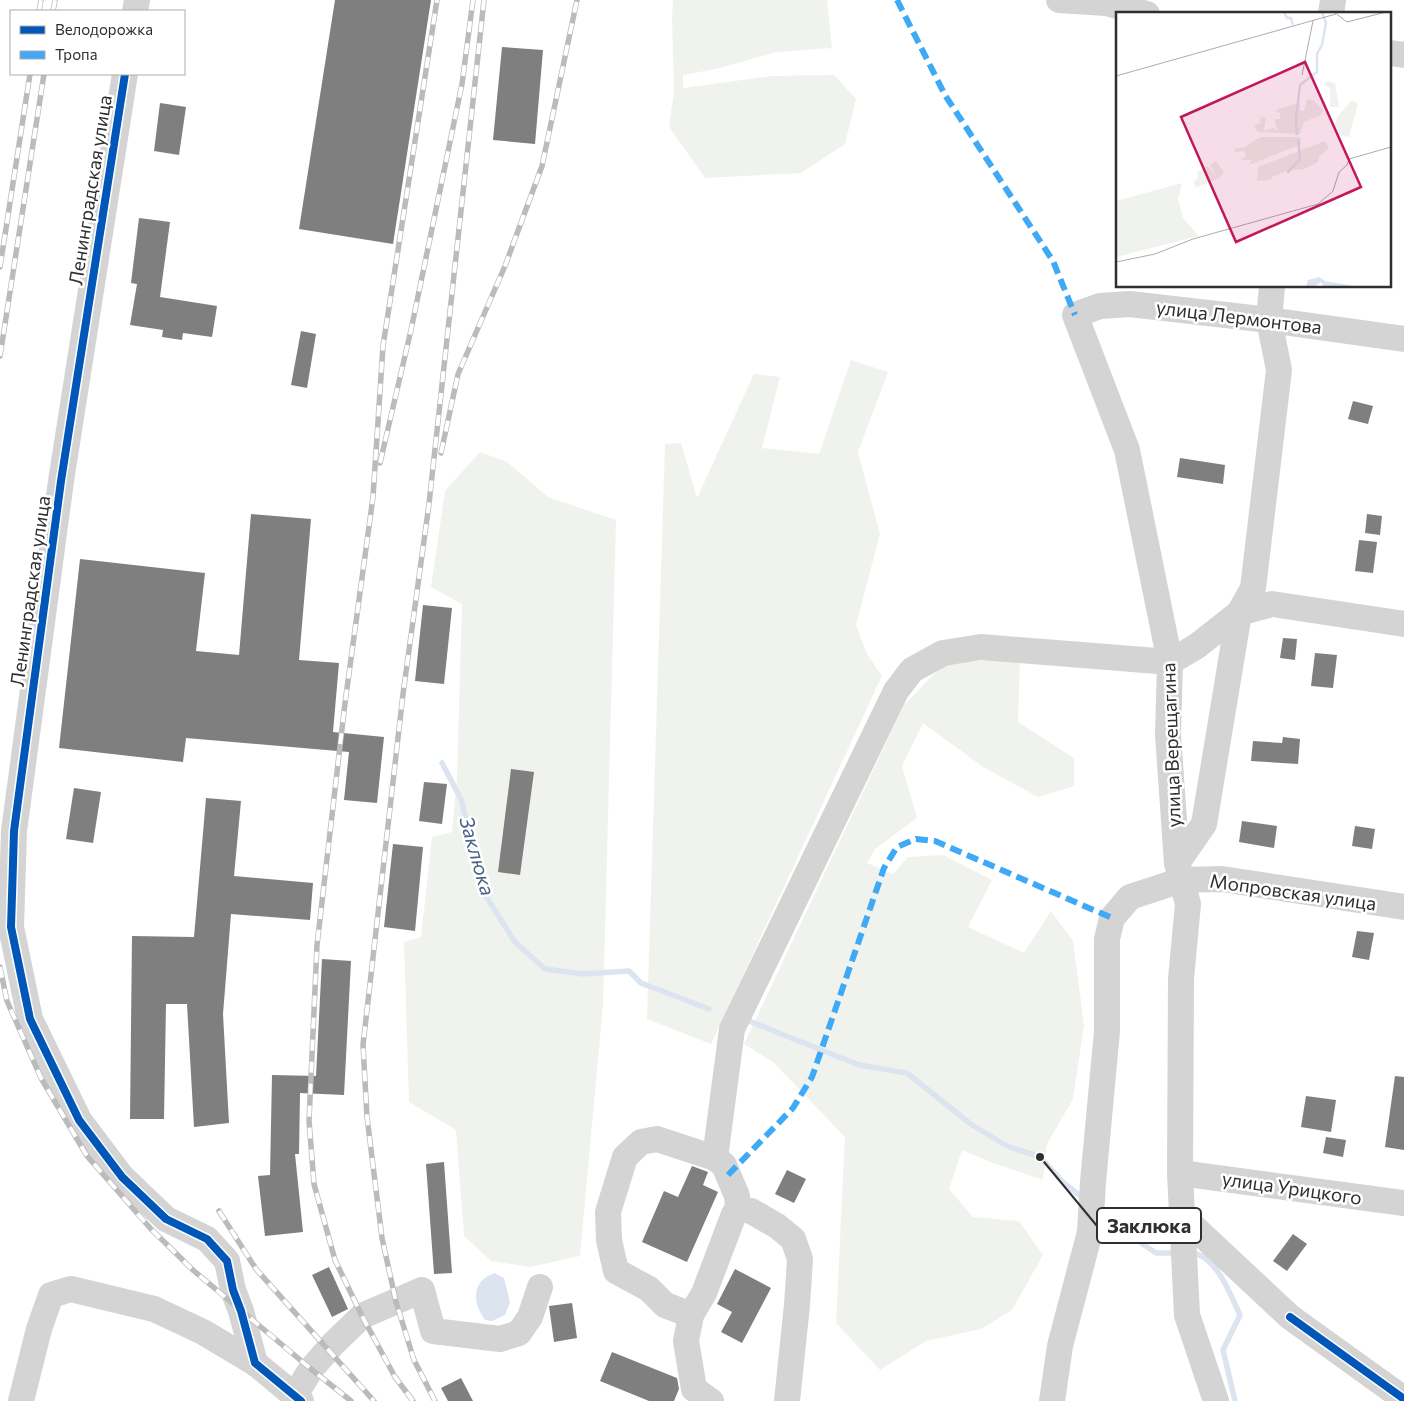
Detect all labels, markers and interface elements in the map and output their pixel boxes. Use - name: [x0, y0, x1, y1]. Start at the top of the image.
- legend: [10, 10, 185, 75]
- inset map: [1116, 12, 1392, 288]
- text: Велодорожка: [55, 20, 153, 38]
- text: Тропа: [55, 45, 97, 63]
- street label: Ленинградская улица: [63, 93, 116, 287]
- street label: улица Лермонтова: [1155, 295, 1323, 338]
- street label: Ленинградская улица: [5, 494, 54, 688]
- street label: улица Верещагина: [1156, 662, 1185, 828]
- water label: Заклюка: [455, 813, 501, 898]
- street label: Мопровская улица: [1208, 868, 1378, 915]
- street label: улица Урицкого: [1221, 1166, 1363, 1209]
- callout: Заклюка: [1097, 1208, 1201, 1243]
- text: Заклюка: [1107, 1213, 1191, 1237]

